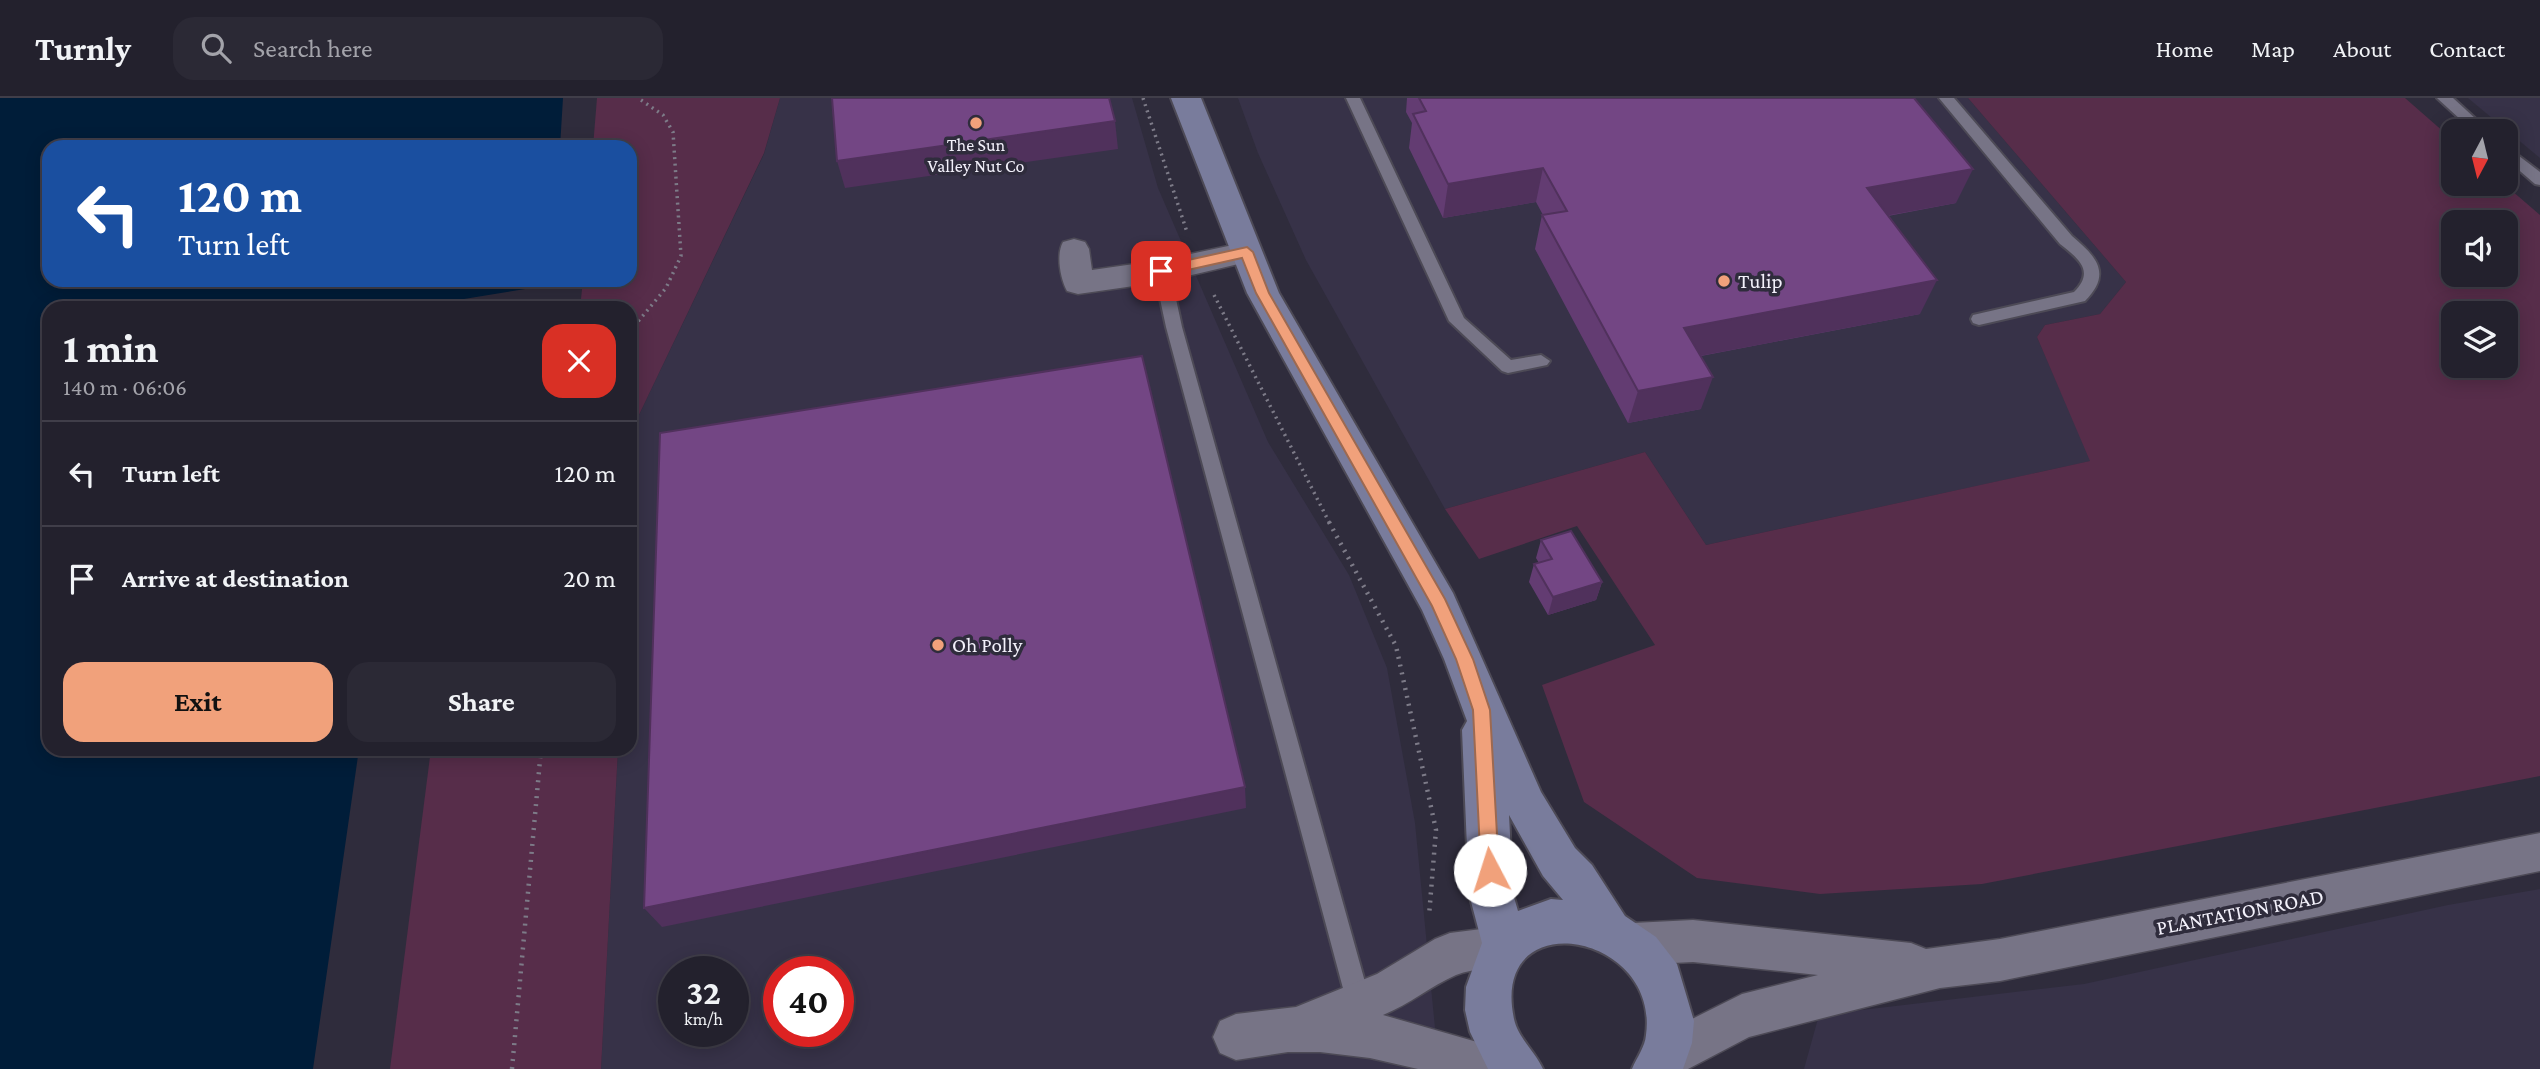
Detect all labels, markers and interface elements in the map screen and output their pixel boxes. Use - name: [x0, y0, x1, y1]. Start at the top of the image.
- search box: [173, 17, 663, 80]
- icon: search: [197, 29, 235, 67]
- text: Turnly: [35, 30, 131, 67]
- text: Search here: [253, 34, 372, 63]
- text: Home: [2156, 35, 2213, 62]
- text: Map: [2251, 35, 2295, 62]
- text: About: [2333, 35, 2391, 62]
- text: Contact: [2429, 35, 2505, 62]
- marker: The Sun Valley Nut Co: [968, 115, 984, 131]
- north arrow: [2441, 119, 2518, 196]
- map controls: [2441, 119, 2518, 378]
- place label: The Sun Valley Nut Co: [928, 135, 1025, 176]
- icon: left: [63, 168, 154, 259]
- text: 120 m: [178, 168, 302, 223]
- button: sound: [2441, 210, 2518, 287]
- text: Turn left: [178, 226, 289, 262]
- pin: [1131, 241, 1191, 301]
- icon: arrive: [1142, 252, 1180, 290]
- place label: Tulip: [1738, 269, 1782, 293]
- marker: Tulip: [1716, 273, 1732, 289]
- button: layers: [2441, 301, 2518, 378]
- text: 1 min: [63, 324, 159, 371]
- button: close: [542, 324, 616, 398]
- text: 140 m · 06:06: [63, 374, 187, 400]
- icon: left: [63, 455, 101, 493]
- text: Turn left: [122, 459, 220, 488]
- text: 120 m: [555, 459, 616, 488]
- icon: arrive: [63, 560, 101, 598]
- text: Arrive at destination: [122, 564, 349, 593]
- text: 20 m: [563, 564, 616, 593]
- place label: Oh Polly: [952, 633, 1023, 657]
- marker: Oh Polly: [930, 637, 946, 653]
- button: Exit: [63, 662, 333, 742]
- button: Share: [347, 662, 616, 742]
- position arrow: [1453, 833, 1527, 907]
- street label: PLANTATION ROAD: [2154, 884, 2326, 940]
- speed limit sign: 40: [763, 956, 854, 1047]
- text: 32: [686, 973, 721, 1012]
- text: km/h: [684, 1009, 723, 1029]

